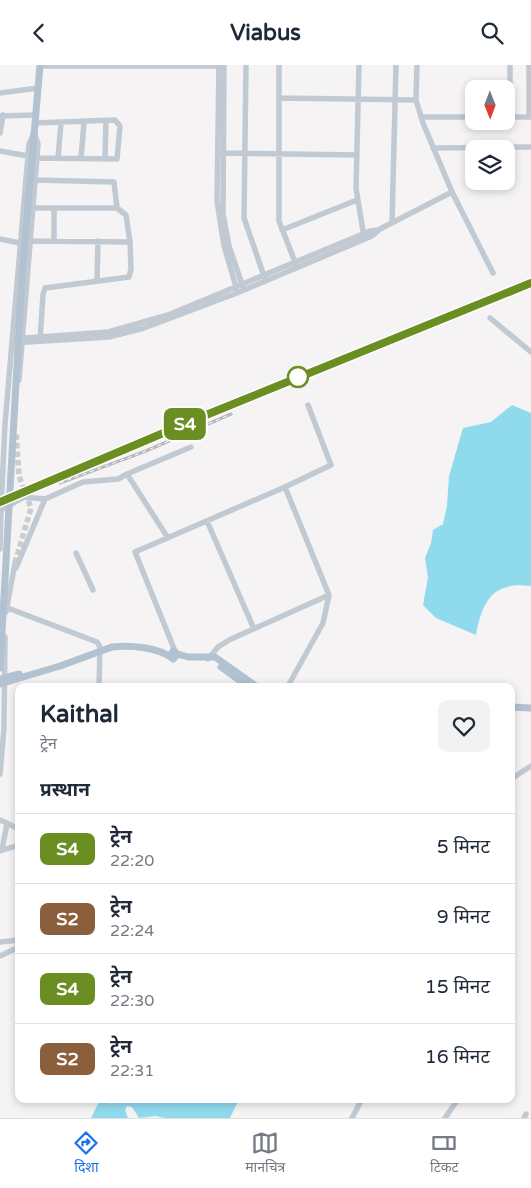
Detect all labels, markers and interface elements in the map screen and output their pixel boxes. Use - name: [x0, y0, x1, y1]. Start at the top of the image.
- icon: back: [25, 19, 53, 47]
- icon: search: [478, 19, 506, 47]
- text: Viabus: [230, 20, 301, 46]
- north arrow: [465, 80, 515, 130]
- map controls: [465, 80, 515, 190]
- button: layers: [465, 140, 515, 190]
- unlabelled marker: [287, 366, 309, 388]
- line badge: S4: [162, 408, 208, 440]
- text: S4: [174, 413, 196, 435]
- text: Kaithal: [40, 700, 119, 729]
- button: heart: [438, 700, 490, 752]
- text: ट्रेन: [40, 734, 57, 754]
- text: प्रस्थान: [40, 779, 90, 801]
- text: ट्रेन: [110, 826, 132, 848]
- text: 5 मिनट: [437, 836, 490, 858]
- text: S4: [56, 838, 79, 860]
- text: 22:20: [110, 851, 154, 871]
- text: ट्रेन: [110, 896, 132, 918]
- text: 9 मिनट: [437, 906, 490, 928]
- text: S2: [56, 908, 79, 930]
- text: 22:24: [110, 921, 154, 941]
- text: ट्रेन: [110, 966, 132, 988]
- text: 15 मिनट: [425, 976, 490, 998]
- text: S4: [56, 978, 79, 1000]
- text: 22:30: [110, 991, 154, 1011]
- text: ट्रेन: [110, 1036, 132, 1058]
- text: 16 मिनट: [425, 1046, 490, 1068]
- text: S2: [56, 1048, 79, 1070]
- text: 22:31: [110, 1061, 154, 1081]
- tab: दिशा: [72, 1129, 100, 1178]
- tab: मानचित्र: [245, 1129, 285, 1178]
- tab: टिकट: [430, 1129, 459, 1178]

